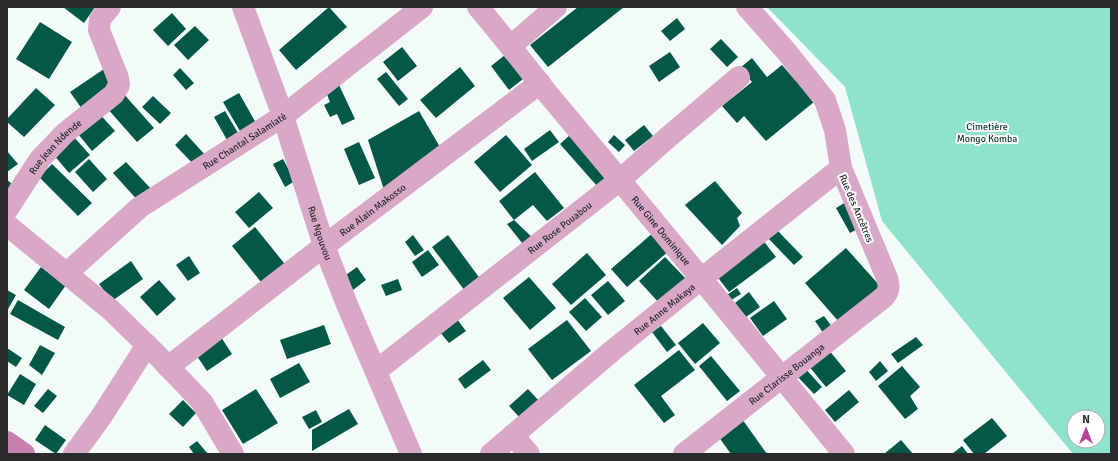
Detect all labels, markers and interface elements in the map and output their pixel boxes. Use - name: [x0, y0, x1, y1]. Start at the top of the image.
- street label: Rue Chantal Salamiaté: [201, 110, 289, 173]
- street label: Rue jean Ndende: [27, 117, 84, 177]
- park label: Cimetière Mongo Komba: [957, 121, 1017, 145]
- street label: Rue des Ancêtres: [836, 172, 876, 245]
- street label: Rue Alain Makosso: [337, 181, 409, 239]
- street label: Rue Gine Dominique: [628, 194, 693, 268]
- street label: Rue Rose Pouabou: [526, 199, 595, 257]
- street label: Rue Ngouvou: [305, 205, 334, 262]
- street label: Rue Anne Makaya: [632, 281, 698, 338]
- street label: Rue Clarisse Bouanga: [747, 341, 827, 408]
- north arrow: [1066, 409, 1106, 449]
- text: N: [1082, 413, 1090, 426]

